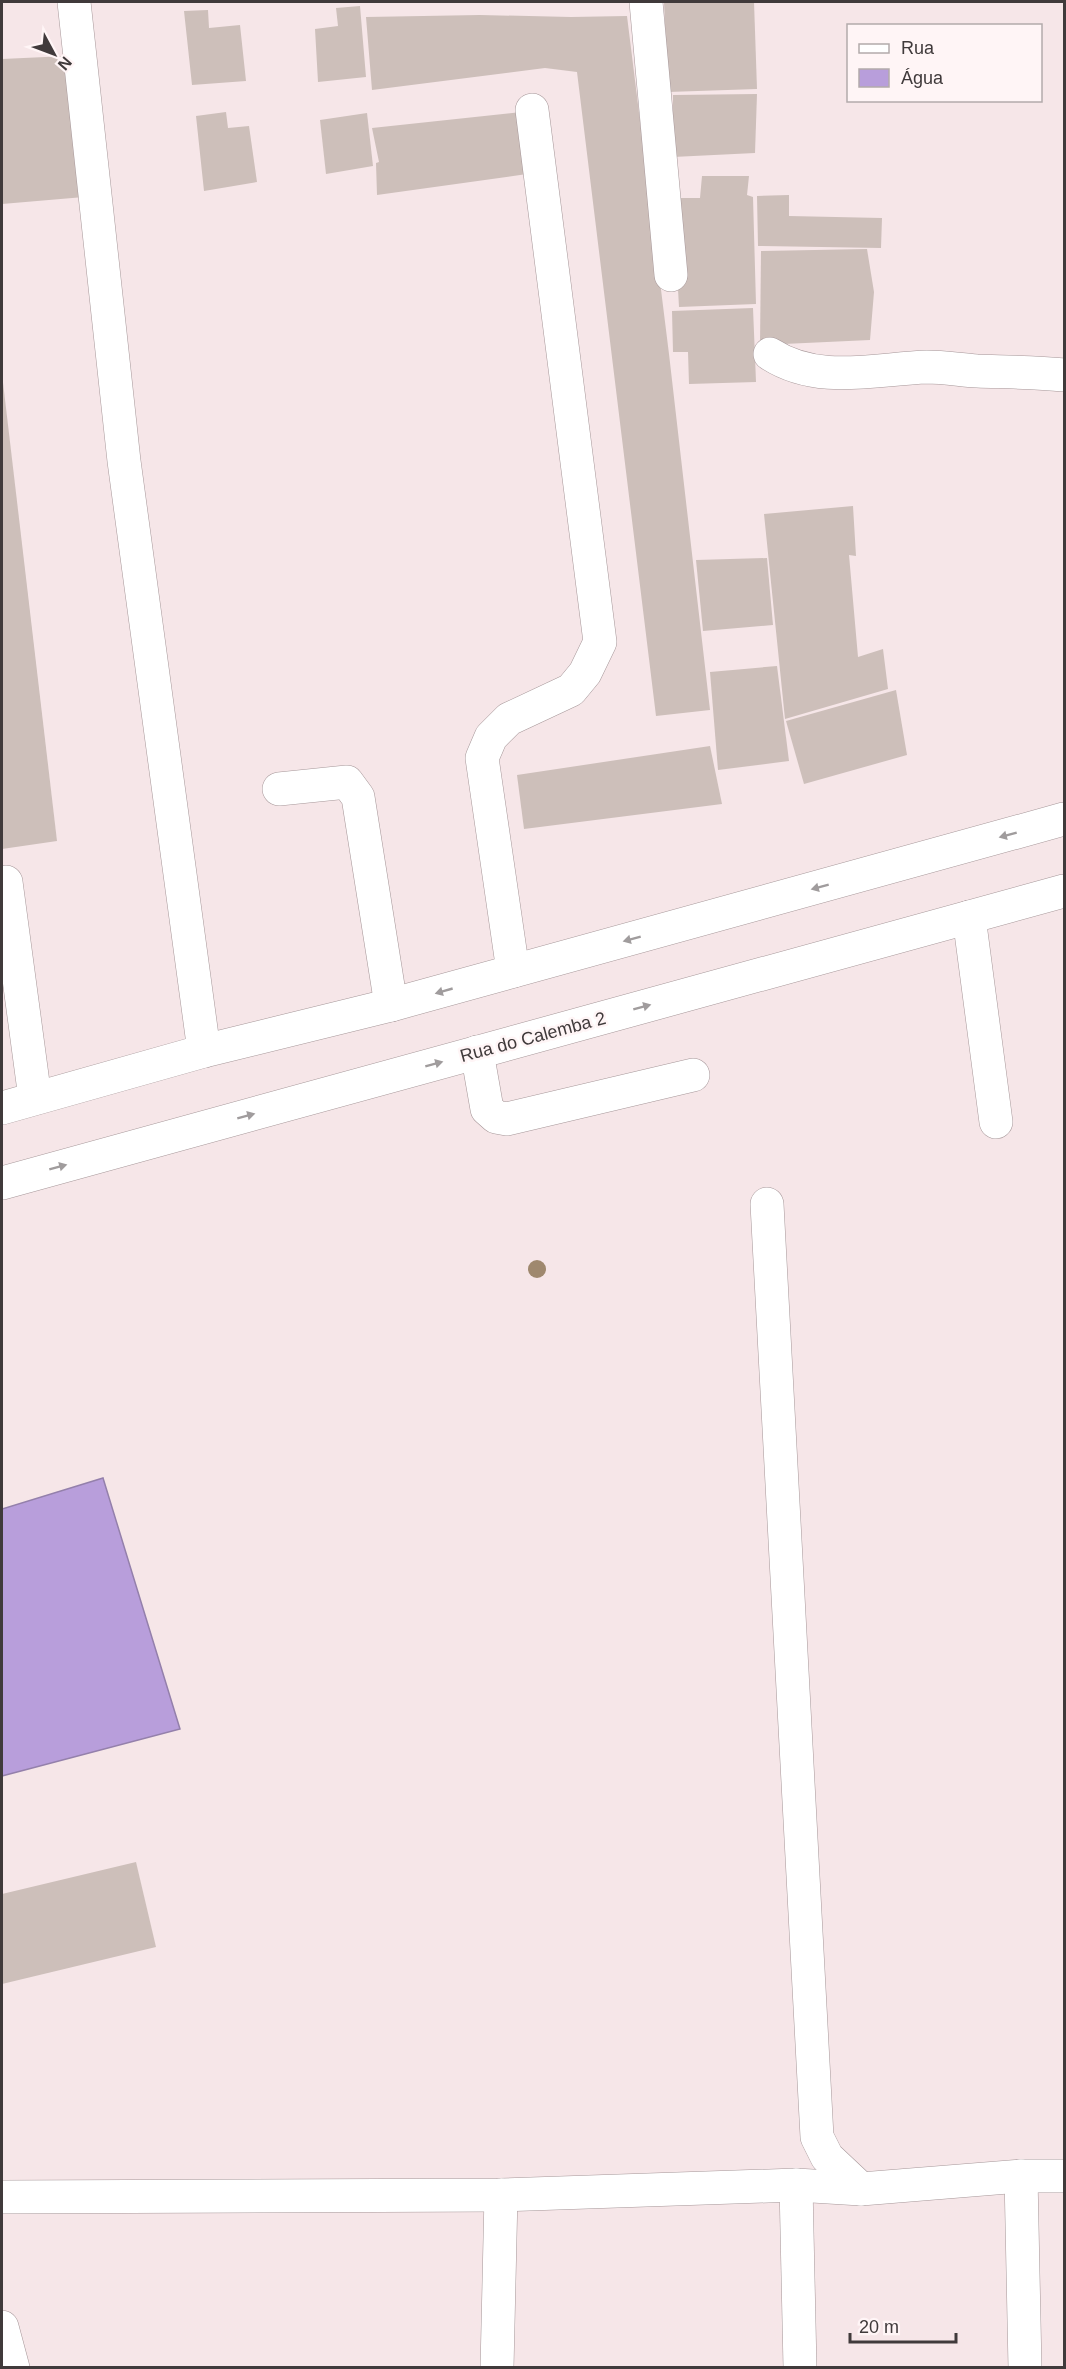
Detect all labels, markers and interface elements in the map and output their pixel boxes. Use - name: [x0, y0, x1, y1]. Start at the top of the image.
- north arrow: [24, 24, 84, 84]
- legend: [847, 24, 1042, 102]
- text: Rua: [901, 38, 935, 58]
- text: N: [55, 54, 75, 73]
- text: Água: [901, 68, 944, 88]
- one-way arrow: [999, 830, 1017, 840]
- one-way arrow: [811, 882, 829, 892]
- one-way arrow: [623, 934, 641, 944]
- one-way arrow: [435, 986, 453, 996]
- one-way arrow: [633, 1002, 651, 1011]
- street label: Rua do Calemba 2: [458, 1008, 608, 1066]
- one-way arrow: [425, 1059, 443, 1068]
- one-way arrow: [237, 1110, 255, 1120]
- one-way arrow: [49, 1162, 67, 1171]
- scale bar: [850, 2306, 956, 2344]
- text: 20 m: [859, 2317, 899, 2337]

